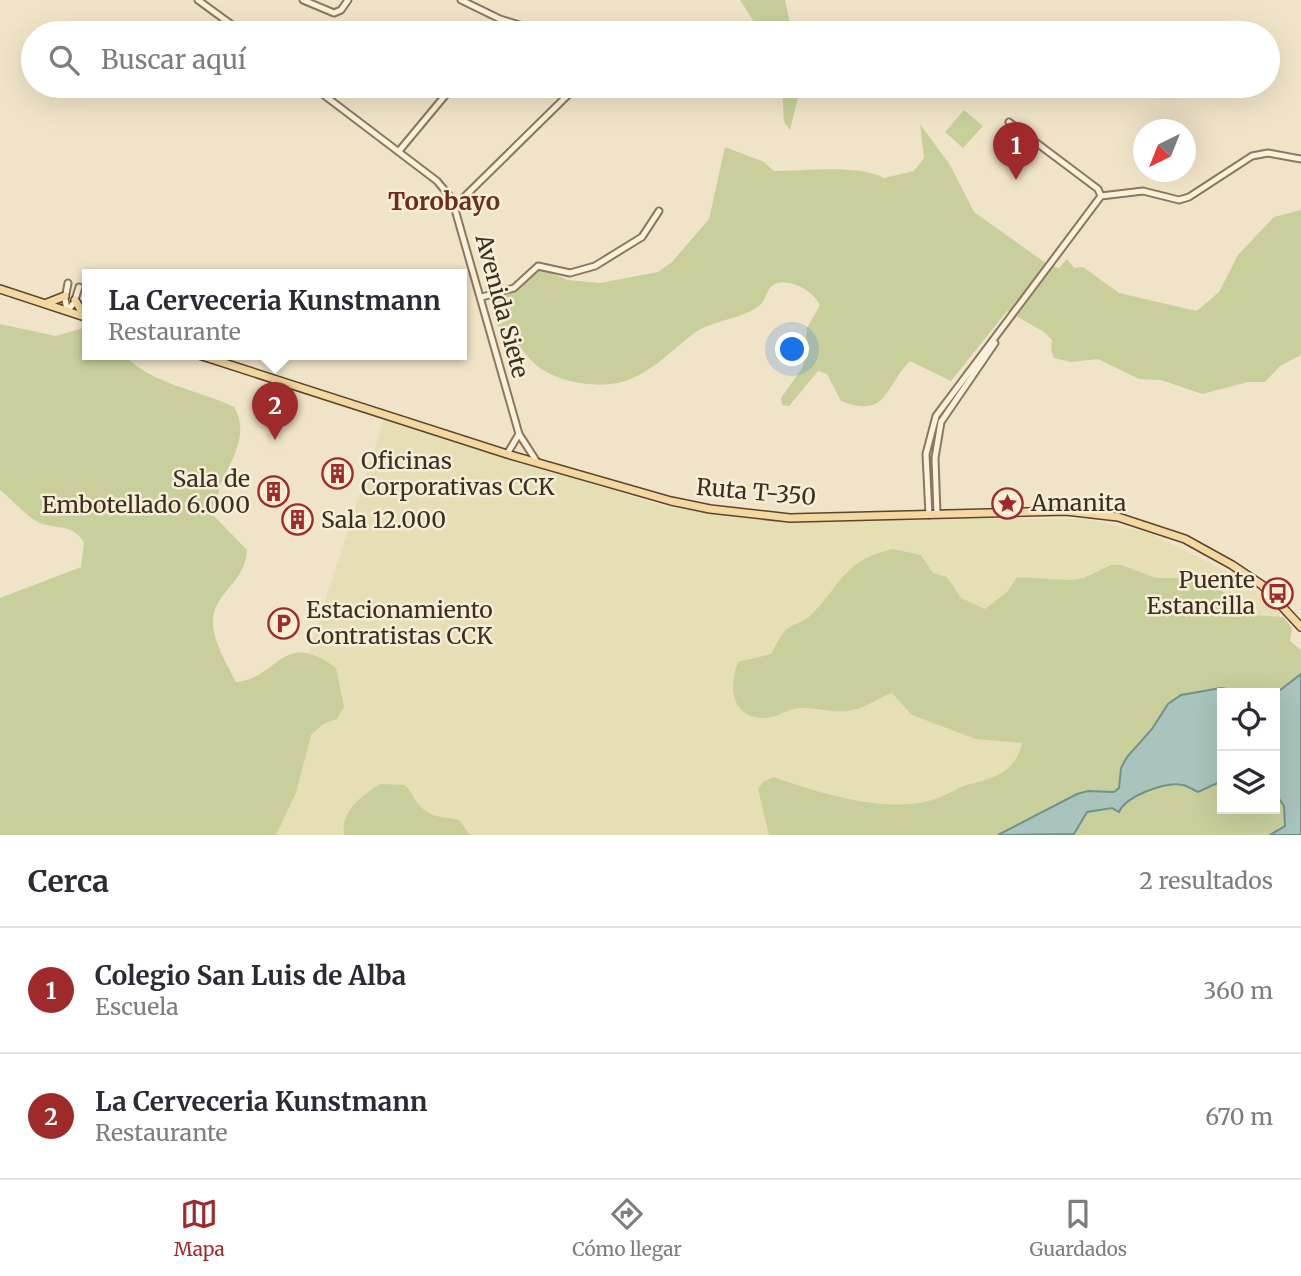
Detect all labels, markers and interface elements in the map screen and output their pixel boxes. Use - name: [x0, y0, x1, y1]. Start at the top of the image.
- search box: [21, 21, 1280, 98]
- icon: search: [45, 41, 83, 79]
- text: Buscar aquí: [101, 43, 246, 76]
- north arrow: [1133, 119, 1196, 182]
- pin: 1: [993, 122, 1039, 180]
- district label: Torobayo: [388, 186, 500, 217]
- street label: Avenida Siete: [469, 230, 536, 381]
- popup: [82, 269, 467, 360]
- text: La Cerveceria Kunstmann: [108, 284, 441, 317]
- text: Restaurante: [108, 317, 241, 346]
- your location: [775, 332, 809, 366]
- pin: 2: [252, 382, 298, 440]
- place label: Oficinas Corporativas CCK: [361, 446, 555, 501]
- building icon: Oficinas Corporativas CCK: [321, 457, 355, 491]
- place label: Sala de Embotellado 6.000: [42, 464, 250, 519]
- street label: Ruta T-350: [695, 472, 817, 511]
- building icon: Sala de Embotellado 6.000: [256, 475, 290, 509]
- place icon: Amanita: [991, 486, 1025, 520]
- place label: Amanita: [1030, 488, 1126, 517]
- building icon: Sala 12.000: [281, 503, 315, 537]
- place label: Sala 12.000: [321, 505, 446, 534]
- place label: Puente Estancilla: [1147, 565, 1255, 620]
- bus stop icon: Puente Estancilla: [1261, 576, 1295, 610]
- place label: Estacionamiento Contratistas CCK: [306, 595, 493, 650]
- parking icon: Estacionamiento Contratistas CCK: [266, 606, 300, 640]
- map controls: [1217, 688, 1280, 814]
- button: locate: [1217, 688, 1280, 751]
- button: layers: [1217, 751, 1280, 814]
- text: Cerca: [28, 862, 109, 900]
- text: 2 resultados: [1139, 866, 1273, 895]
- text: Colegio San Luis de Alba: [95, 959, 406, 992]
- text: 1: [46, 976, 56, 1005]
- text: 360 m: [1203, 976, 1273, 1005]
- text: Escuela: [95, 992, 179, 1021]
- text: La Cerveceria Kunstmann: [95, 1085, 427, 1118]
- text: 2: [44, 1102, 58, 1131]
- text: 670 m: [1205, 1102, 1273, 1131]
- text: Restaurante: [95, 1118, 228, 1147]
- tab: Mapa: [174, 1195, 225, 1261]
- tab: Cómo llegar: [572, 1195, 682, 1261]
- tab: Guardados: [1030, 1195, 1127, 1261]

